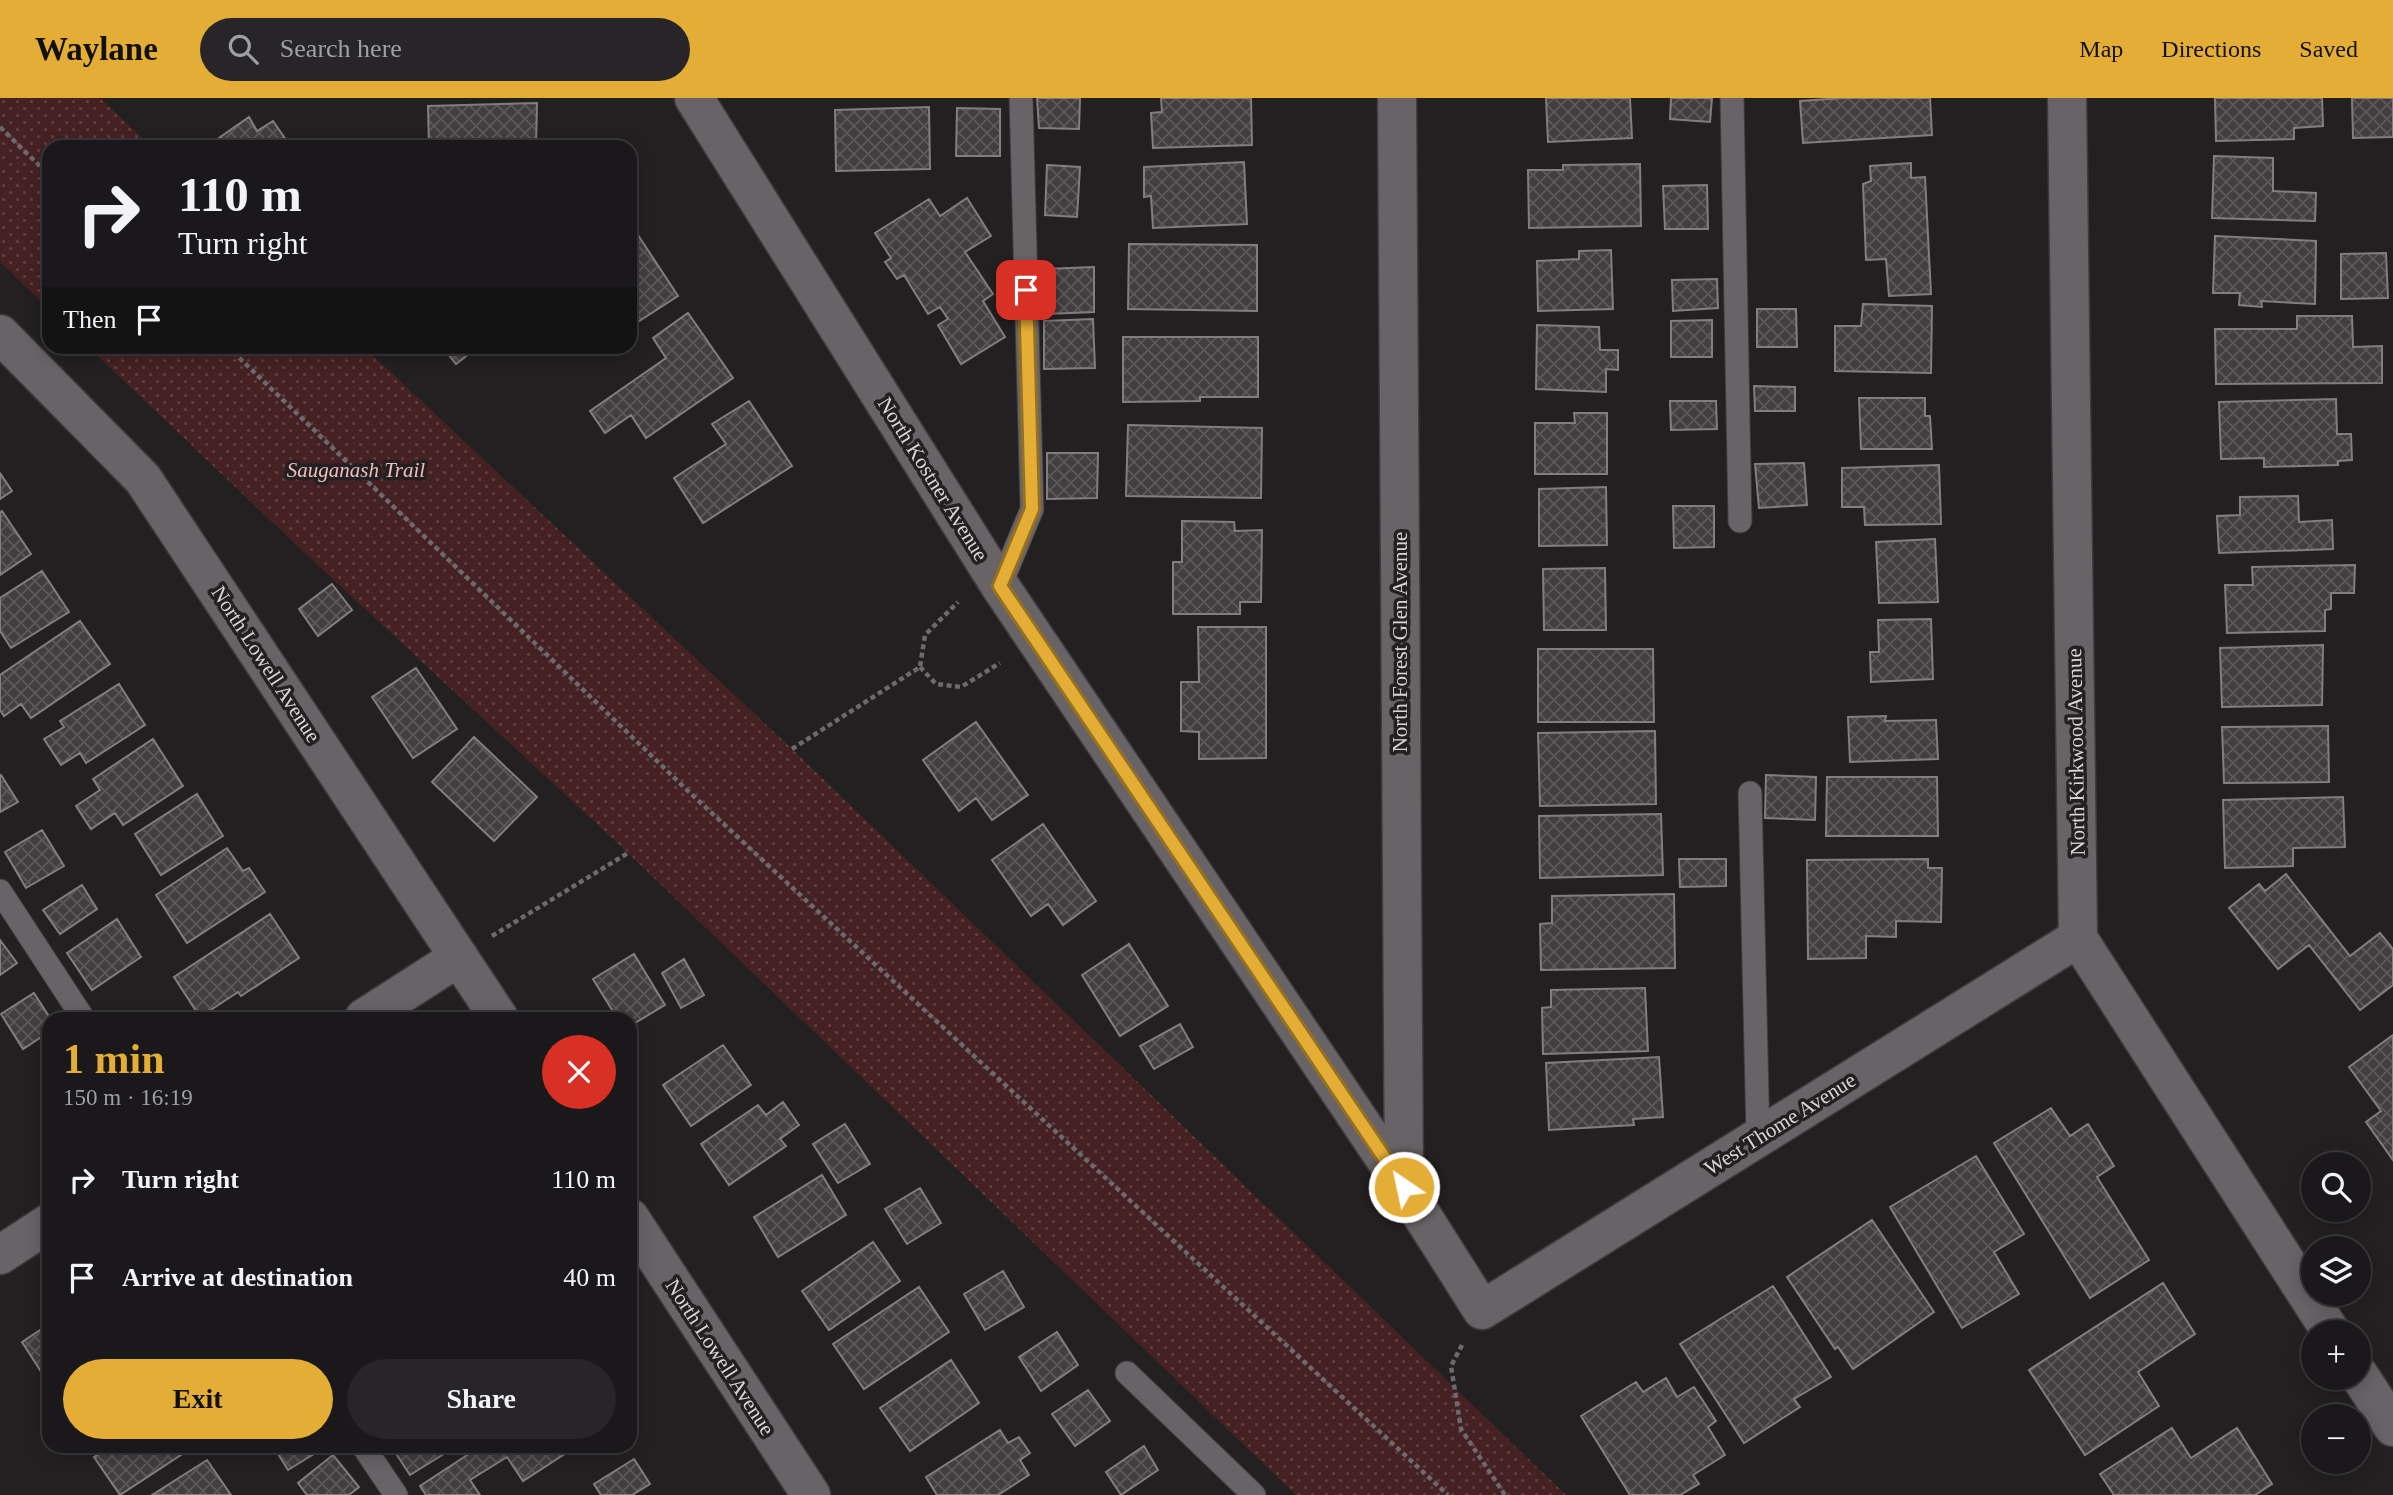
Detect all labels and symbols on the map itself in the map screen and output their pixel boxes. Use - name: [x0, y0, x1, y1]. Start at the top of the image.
- pin: [996, 260, 1056, 320]
- street label: North Kostner Avenue: [873, 393, 993, 565]
- park label: Sauganash Trail: [287, 458, 425, 482]
- street label: North Forest Glen Avenue: [1388, 532, 1412, 752]
- street label: North Lowell Avenue: [206, 581, 326, 747]
- street label: North Kirkwood Avenue: [2062, 648, 2090, 856]
- street label: West Thome Avenue: [1700, 1068, 1860, 1180]
- position arrow: [1367, 1150, 1441, 1224]
- street label: North Lowell Avenue: [660, 1274, 780, 1440]

